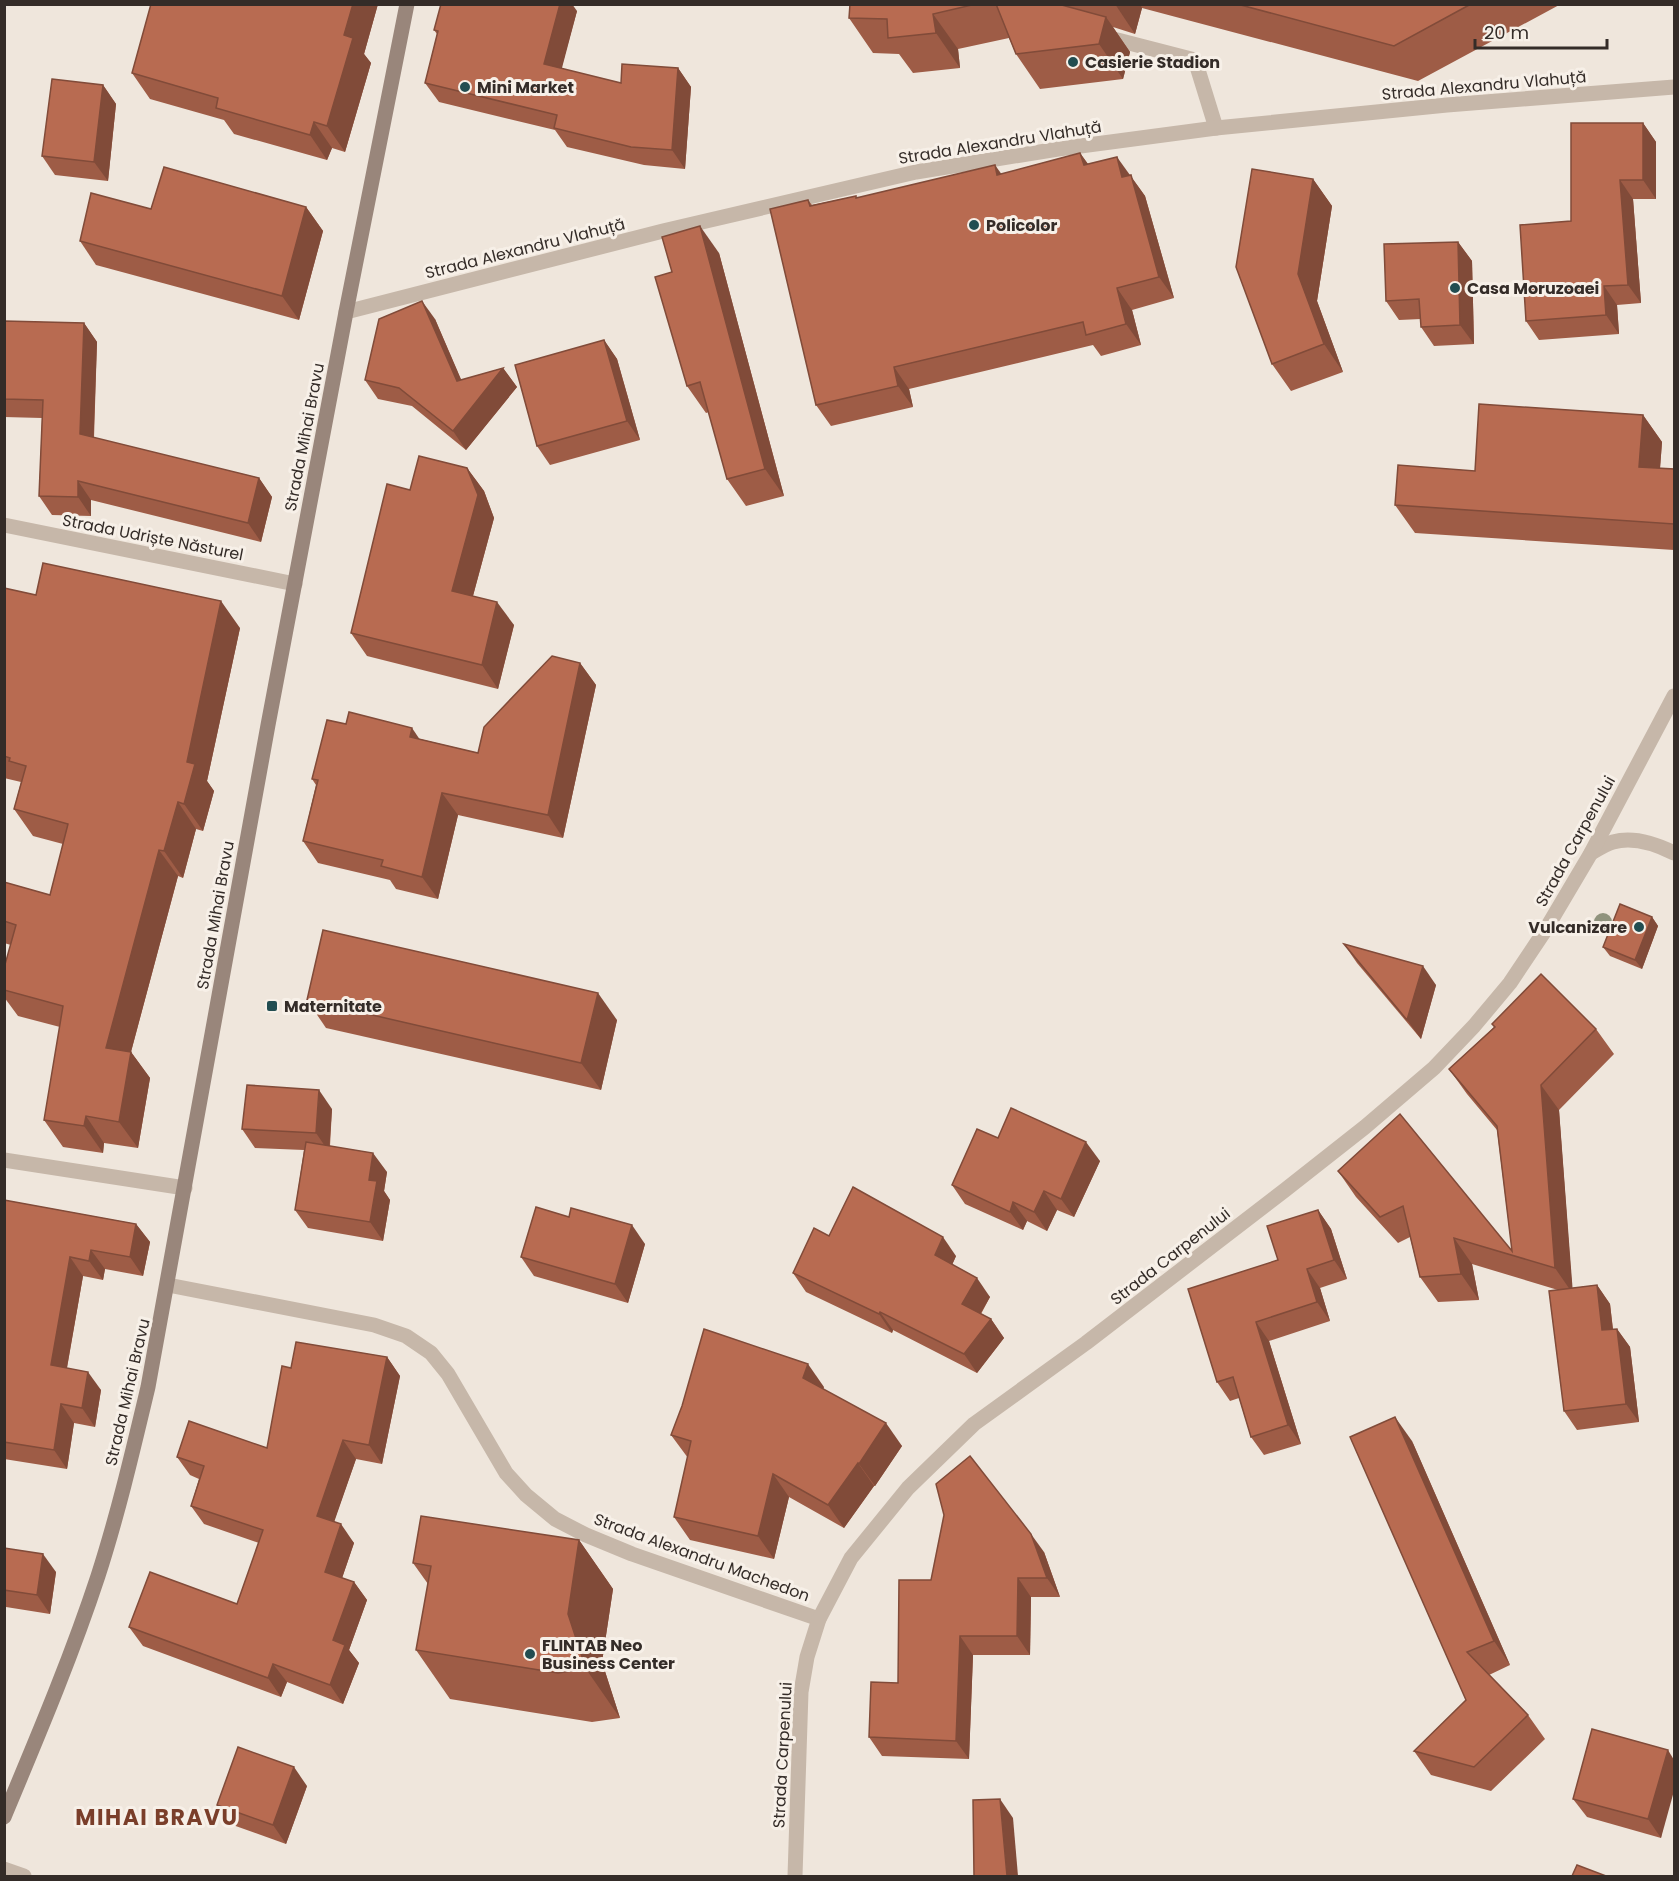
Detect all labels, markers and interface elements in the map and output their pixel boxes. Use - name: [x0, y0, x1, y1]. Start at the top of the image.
- scale bar: [1475, 12, 1607, 50]
- text: 20 m: [1484, 20, 1529, 45]
- place label: Casierie Stadion: [1085, 51, 1220, 74]
- marker: Casierie Stadion: [1066, 55, 1080, 69]
- street label: Strada Alexandru Vlahuță: [1381, 65, 1587, 106]
- place label: Mini Market: [477, 76, 574, 99]
- marker: Mini Market: [458, 80, 472, 94]
- street label: Strada Alexandru Vlahuță: [897, 115, 1103, 170]
- street label: Strada Alexandru Vlahuță: [423, 212, 627, 284]
- place label: Policolor: [986, 214, 1057, 237]
- marker: Policolor: [967, 218, 981, 232]
- place label: Casa Moruzoaei: [1467, 277, 1599, 300]
- marker: Casa Moruzoaei: [1448, 281, 1462, 295]
- street label: Strada Mihai Bravu: [279, 361, 330, 513]
- street label: Strada Udriște Năsturel: [60, 509, 245, 566]
- street label: Strada Carpenului: [1530, 772, 1621, 911]
- street label: Strada Mihai Bravu: [191, 839, 240, 991]
- place label: Vulcanizare: [1528, 916, 1627, 939]
- marker: Vulcanizare: [1632, 920, 1646, 934]
- place label: Maternitate: [284, 995, 382, 1018]
- marker: Maternitate: [265, 999, 279, 1013]
- street label: Strada Carpenului: [1106, 1202, 1235, 1311]
- street label: Strada Mihai Bravu: [99, 1316, 156, 1468]
- street label: Strada Alexandru Machedon: [591, 1508, 813, 1607]
- place label: FLINTAB Neo Business Center: [542, 1634, 675, 1675]
- marker: FLINTAB Neo Business Center: [523, 1647, 537, 1661]
- street label: Strada Carpenului: [767, 1681, 798, 1829]
- district label: MIHAI BRAVU: [75, 1802, 239, 1833]

